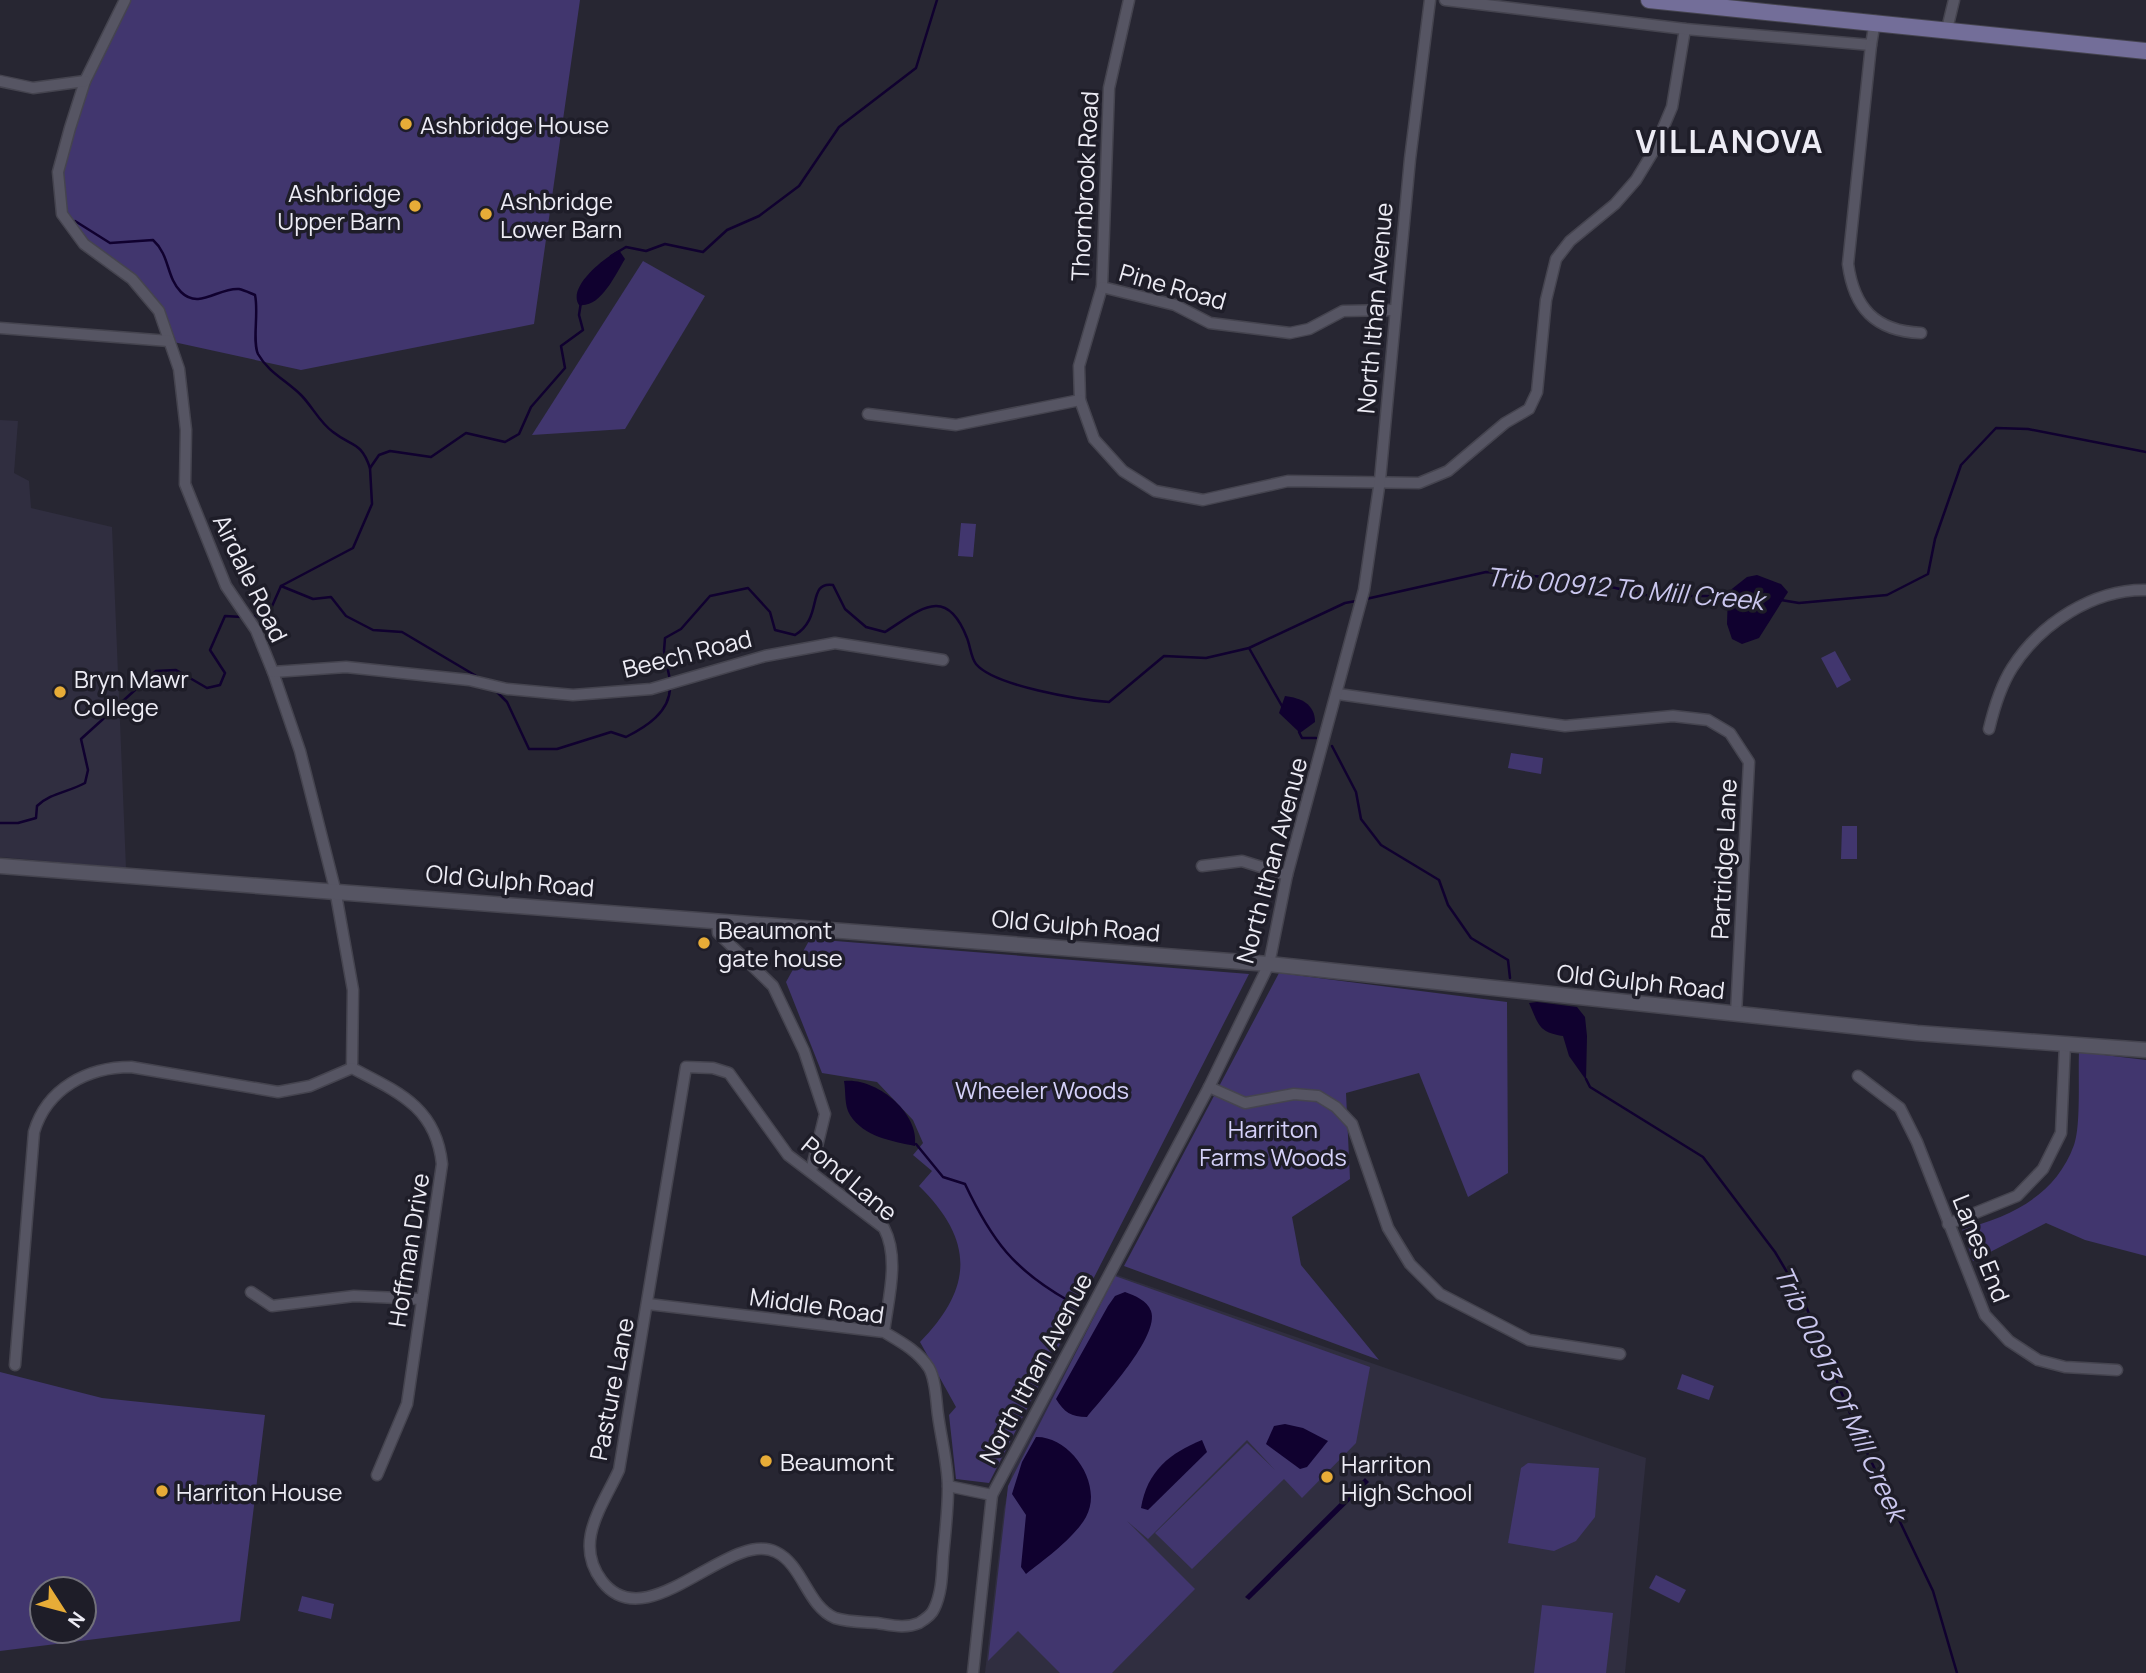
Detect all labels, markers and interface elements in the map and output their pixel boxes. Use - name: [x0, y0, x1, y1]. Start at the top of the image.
- street label: Thornbrook Road: [1063, 90, 1105, 282]
- place label: Ashbridge House: [420, 108, 609, 141]
- marker: Ashbridge House: [398, 116, 414, 132]
- district label: VILLANOVA: [1636, 119, 1824, 163]
- place label: Ashbridge Upper Barn: [277, 176, 401, 237]
- place label: Ashbridge Lower Barn: [500, 184, 622, 245]
- marker: Ashbridge Upper Barn: [407, 198, 423, 214]
- street label: North Ithan Avenue: [1348, 201, 1400, 415]
- marker: Ashbridge Lower Barn: [478, 206, 494, 222]
- street label: Pine Road: [1116, 255, 1230, 317]
- street label: Airdale Road: [206, 509, 296, 647]
- water label: Trib 00912 To Mill Creek: [1485, 558, 1769, 618]
- street label: Beech Road: [619, 621, 755, 685]
- place label: Bryn Mawr College: [74, 662, 189, 723]
- marker: Bryn Mawr College: [52, 684, 68, 700]
- street label: North Ithan Avenue: [1228, 753, 1314, 967]
- street label: Partridge Lane: [1702, 778, 1744, 940]
- street label: Old Gulph Road: [424, 856, 596, 904]
- street label: Old Gulph Road: [990, 901, 1162, 949]
- place label: Beaumont gate house: [718, 913, 843, 974]
- marker: Beaumont gate house: [696, 935, 712, 951]
- street label: Old Gulph Road: [1555, 956, 1727, 1006]
- park label: Wheeler Woods: [955, 1073, 1129, 1106]
- park label: Harriton Farms Woods: [1199, 1112, 1347, 1173]
- street label: Pond Lane: [795, 1128, 905, 1228]
- street label: Hoffman Drive: [380, 1171, 436, 1329]
- street label: Lanes End: [1945, 1189, 2019, 1307]
- water label: Trib 00913 Of Mill Creek: [1766, 1260, 1918, 1530]
- street label: North Ithan Avenue: [971, 1267, 1099, 1469]
- street label: Middle Road: [748, 1279, 886, 1331]
- street label: Pasture Lane: [581, 1315, 641, 1463]
- place label: Beaumont: [780, 1445, 894, 1478]
- place label: Harriton High School: [1341, 1447, 1473, 1508]
- marker: Beaumont: [758, 1453, 774, 1469]
- marker: Harriton High School: [1319, 1469, 1335, 1485]
- place label: Harriton House: [176, 1475, 343, 1508]
- marker: Harriton House: [154, 1483, 170, 1499]
- north arrow: [28, 1575, 98, 1645]
- text: N: [62, 1607, 91, 1633]

